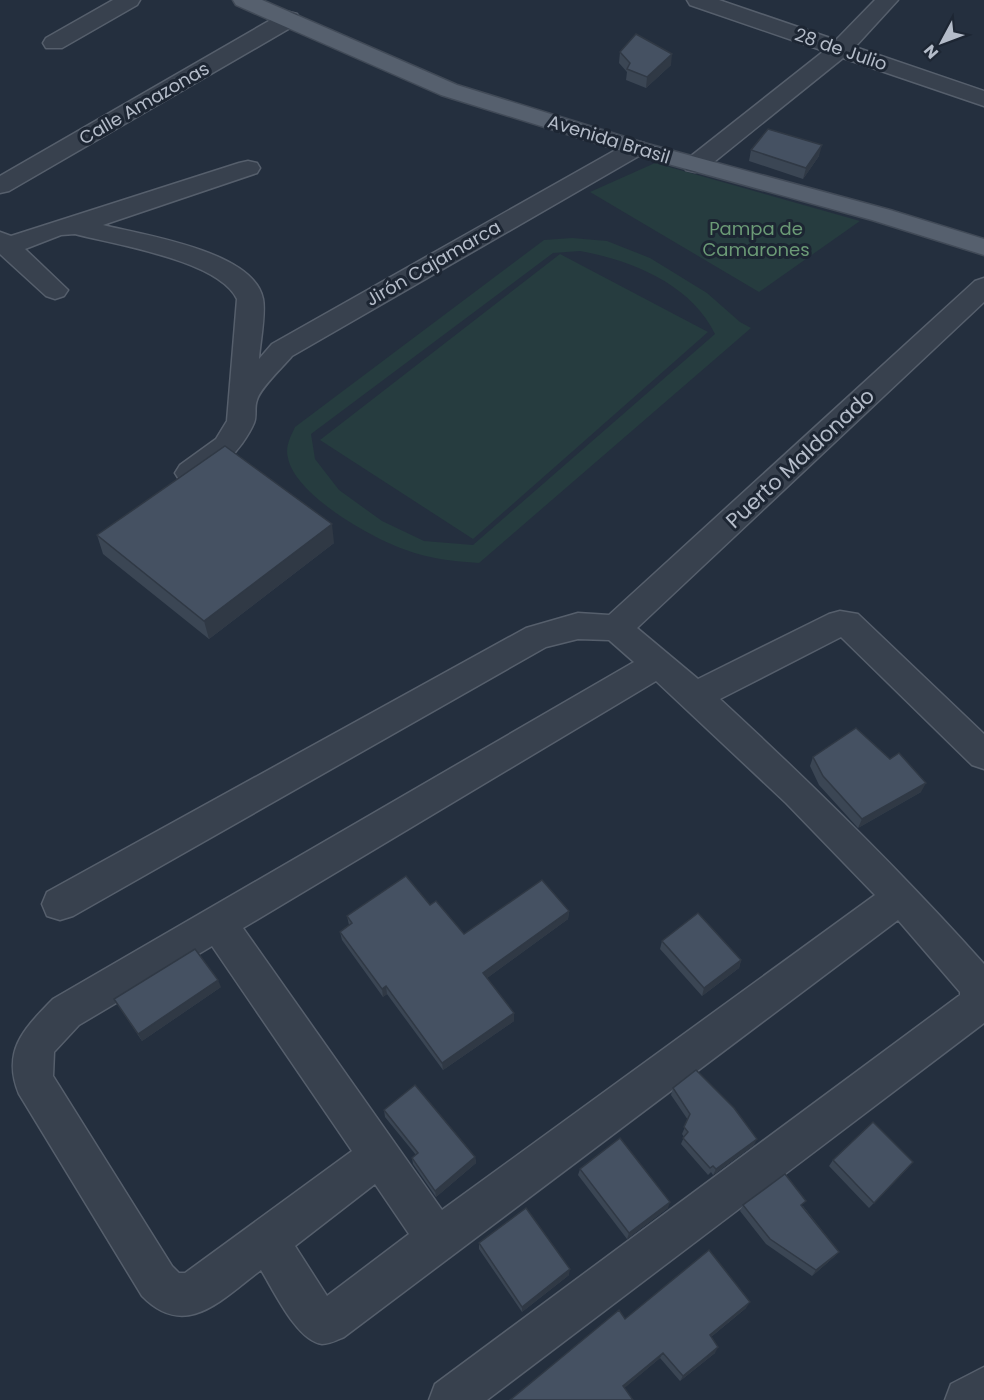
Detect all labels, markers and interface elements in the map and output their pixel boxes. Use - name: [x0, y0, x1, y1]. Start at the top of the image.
- north arrow: [912, 12, 972, 72]
- street label: 28 de Julio: [792, 22, 890, 76]
- text: N: [918, 39, 944, 64]
- street label: Calle Amazonas: [74, 56, 214, 150]
- street label: Avenida Brasil: [545, 109, 673, 169]
- street label: Jirón Cajamarca: [361, 214, 505, 312]
- park label: Pampa de Camarones: [702, 216, 810, 262]
- street label: Puerto Maldonado: [719, 381, 881, 535]

